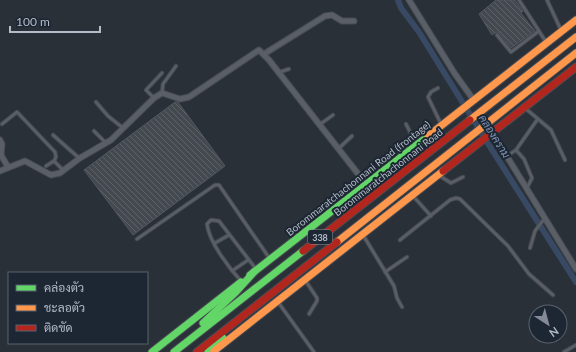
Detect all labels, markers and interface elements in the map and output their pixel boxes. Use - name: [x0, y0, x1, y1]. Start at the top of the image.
- scale bar: [10, 8, 100, 34]
- text: 100 m: [16, 14, 50, 29]
- water label: คลองคราม: [477, 112, 513, 160]
- street label: Borommaratchachonnani Road (frontage): [284, 118, 433, 238]
- street label: Borommaratchachonnani Road: [331, 126, 445, 218]
- road number: 338: [308, 230, 332, 244]
- legend: [8, 272, 148, 344]
- text: คล่องตัว: [44, 280, 84, 295]
- text: ชะลอตัว: [44, 300, 85, 315]
- north arrow: [528, 304, 568, 344]
- text: ติดขัด: [44, 320, 73, 335]
- text: N: [547, 325, 561, 340]

